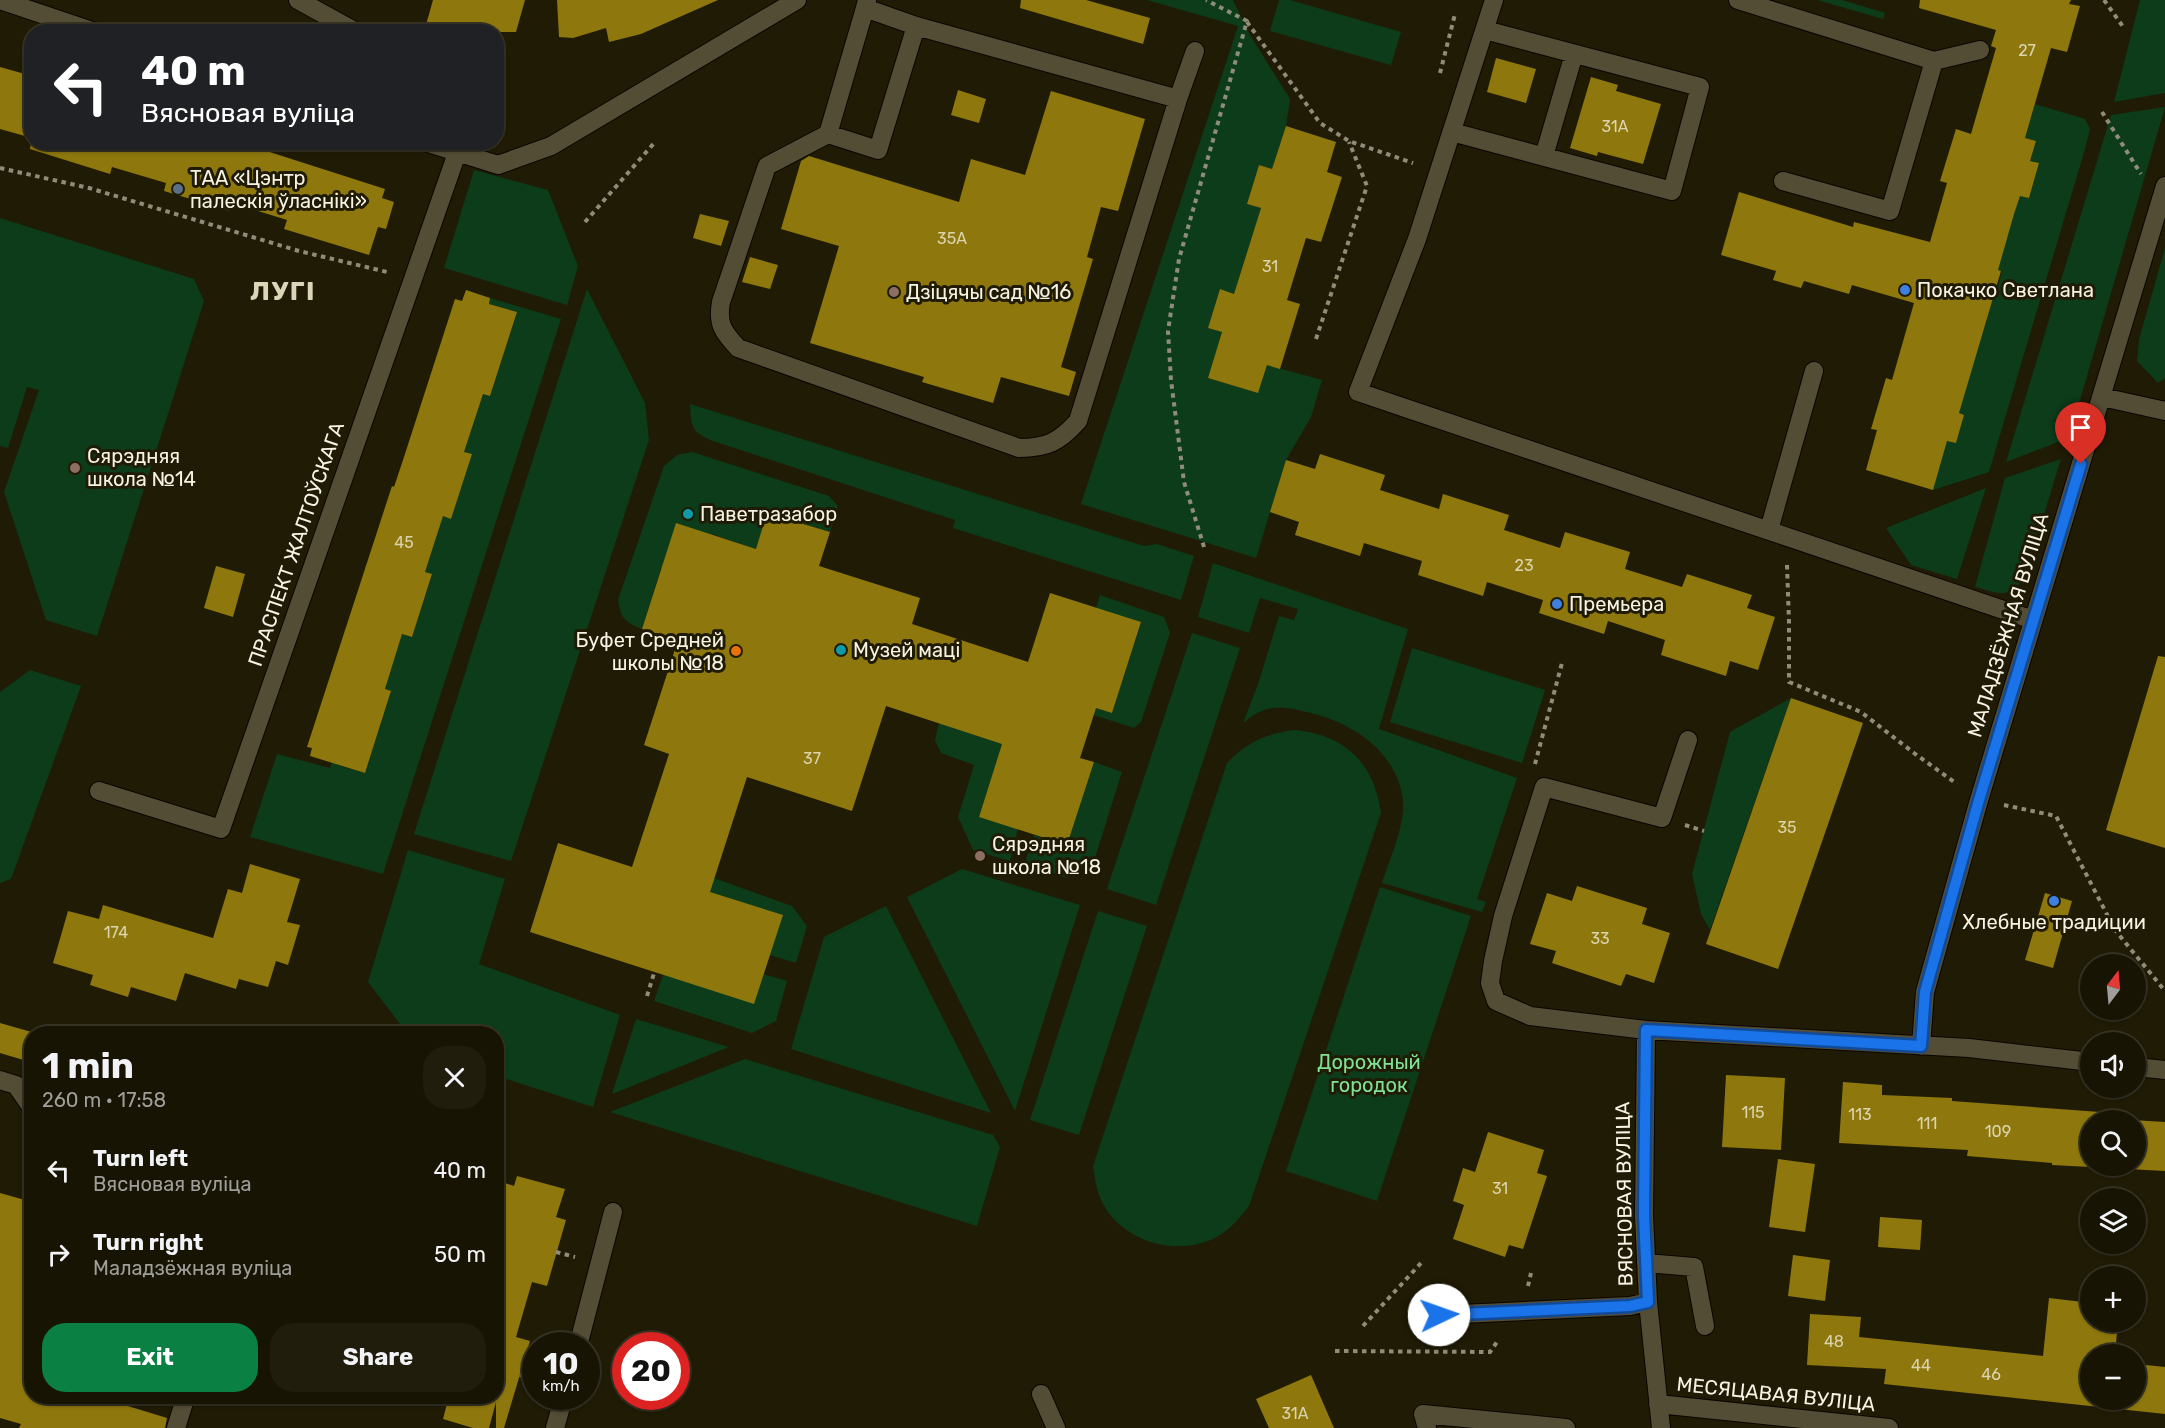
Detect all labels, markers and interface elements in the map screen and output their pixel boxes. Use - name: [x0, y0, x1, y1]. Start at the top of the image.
- house number: 27: [2018, 41, 2036, 60]
- text: 40 m: [141, 46, 246, 96]
- icon: left: [42, 48, 120, 126]
- text: Вясновая вуліца: [141, 97, 355, 129]
- house number: 31А: [1602, 117, 1629, 136]
- place label: ТАА «Цэнтр палескія ўласнікі»: [190, 166, 367, 213]
- marker: ТАА «Цэнтр палескія ўласнікі»: [171, 182, 185, 196]
- house number: 35А: [937, 229, 967, 248]
- house number: 31: [1262, 257, 1278, 276]
- district label: ЛУГІ: [250, 276, 316, 307]
- place label: Покачко Светлана: [1917, 278, 2094, 302]
- place label: Дзіцячы сад №16: [906, 280, 1071, 304]
- marker: Покачко Светлана: [1898, 283, 1912, 297]
- marker: Дзіцячы сад №16: [887, 285, 901, 299]
- pin: [2055, 402, 2106, 464]
- icon: arrive: [2064, 411, 2097, 444]
- street label: ПРАСПЕКТ ЖАЛТОЎСКАГА: [243, 419, 349, 669]
- place label: Сярэдняя школа №14: [87, 444, 196, 491]
- marker: Сярэдняя школа №14: [68, 461, 82, 475]
- place label: Паветразабор: [700, 502, 837, 526]
- marker: Паветразабор: [681, 507, 695, 521]
- street label: МАЛАДЗЁЖНАЯ ВУЛІЦА: [1962, 510, 2054, 740]
- house number: 45: [394, 533, 414, 552]
- house number: 23: [1514, 556, 1534, 575]
- place label: Премьера: [1569, 592, 1664, 616]
- marker: Премьера: [1550, 597, 1564, 611]
- place label: Буфет Средней школы №18: [576, 628, 724, 675]
- place label: Музей маці: [853, 638, 960, 662]
- marker: Музей маці: [834, 643, 848, 657]
- marker: Буфет Средней школы №18: [729, 644, 743, 658]
- house number: 37: [803, 749, 821, 768]
- house number: 35: [1777, 818, 1797, 837]
- place label: Сярэдняя школа №18: [992, 832, 1101, 879]
- marker: Сярэдняя школа №18: [973, 849, 987, 863]
- marker: Хлебные традиции: [2047, 894, 2061, 908]
- place label: Хлебные традиции: [1962, 910, 2146, 934]
- house number: 174: [104, 923, 128, 942]
- house number: 33: [1590, 929, 1610, 948]
- north arrow: [2080, 954, 2146, 1020]
- map controls: [2080, 954, 2146, 1410]
- button: sound: [2080, 1032, 2146, 1098]
- text: 1 min: [42, 1044, 134, 1087]
- button: close: [423, 1046, 486, 1109]
- park label: Дорожный городок: [1317, 1050, 1421, 1097]
- text: 260 m · 17:58: [42, 1088, 166, 1112]
- street label: ВЯСНОВАЯ ВУЛІЦА: [1610, 1101, 1638, 1287]
- house number: 115: [1741, 1103, 1765, 1122]
- house number: 113: [1848, 1105, 1872, 1124]
- button: search: [2080, 1110, 2146, 1176]
- house number: 111: [1917, 1114, 1937, 1133]
- house number: 109: [1985, 1122, 2011, 1141]
- text: Turn left: [93, 1145, 188, 1172]
- icon: left: [42, 1154, 75, 1187]
- text: 40 m: [433, 1157, 486, 1184]
- text: Вясновая вуліца: [93, 1172, 251, 1196]
- house number: 31: [1492, 1179, 1508, 1198]
- button: layers: [2080, 1188, 2146, 1254]
- text: Turn right: [93, 1229, 203, 1256]
- icon: right: [42, 1238, 75, 1271]
- text: 50 m: [434, 1241, 486, 1268]
- text: Маладзёжная вуліца: [93, 1256, 292, 1280]
- button: +: [2080, 1266, 2146, 1332]
- position arrow: [1407, 1283, 1471, 1347]
- button: Exit: [42, 1323, 258, 1392]
- button: Share: [270, 1323, 486, 1392]
- speed limit sign: 20: [612, 1332, 690, 1410]
- house number: 48: [1824, 1332, 1844, 1351]
- button: −: [2080, 1344, 2146, 1410]
- text: 10: [543, 1346, 579, 1382]
- house number: 44: [1911, 1356, 1931, 1375]
- house number: 46: [1981, 1365, 2001, 1384]
- street label: МЕСЯЦАВАЯ ВУЛІЦА: [1676, 1372, 1876, 1416]
- text: km/h: [542, 1377, 580, 1395]
- house number: 31А: [1282, 1404, 1309, 1423]

